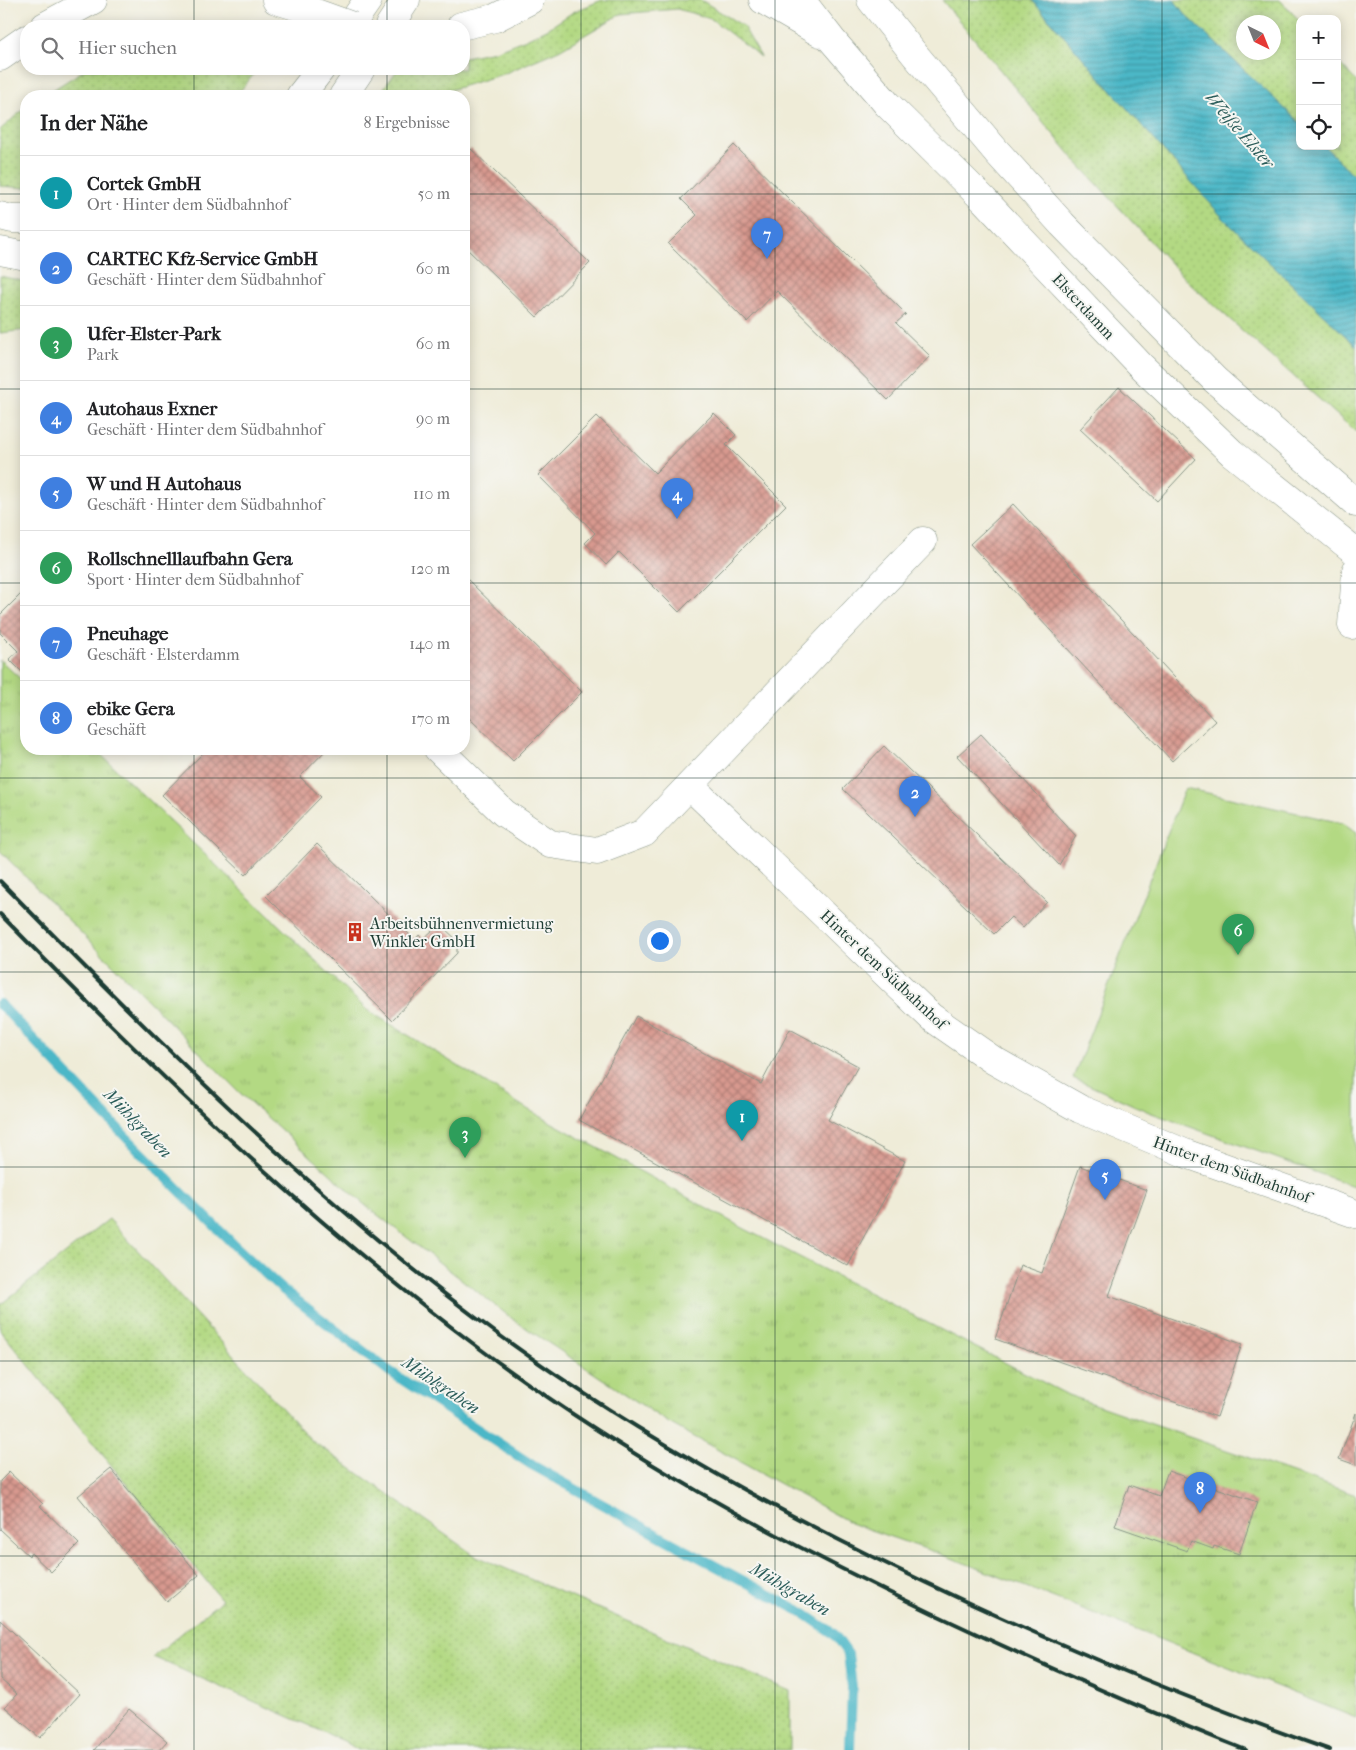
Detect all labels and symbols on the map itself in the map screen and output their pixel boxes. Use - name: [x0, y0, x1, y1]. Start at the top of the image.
- north arrow: [1236, 15, 1281, 60]
- water label: Weiße Elster: [1201, 88, 1280, 174]
- pin: 7: [751, 218, 783, 259]
- street label: Elsterdamm: [1048, 269, 1119, 344]
- pin: 4: [661, 478, 693, 519]
- pin: 2: [899, 776, 931, 817]
- street label: Hinter dem Südbahnhof: [817, 906, 954, 1035]
- place label: Arbeitsbühnenvermietung Winkler GmbH: [369, 914, 553, 951]
- pin: 6: [1222, 914, 1254, 955]
- building icon: Arbeitsbühnenvermietung Winkler GmbH: [344, 921, 366, 943]
- your location: [647, 928, 673, 954]
- water label: Mühlgraben: [98, 1083, 176, 1163]
- pin: 1: [726, 1100, 758, 1141]
- pin: 3: [449, 1117, 481, 1158]
- street label: Hinter dem Südbahnhof: [1151, 1132, 1317, 1208]
- pin: 5: [1089, 1159, 1121, 1200]
- water label: Mühlgraben: [396, 1351, 483, 1419]
- pin: 8: [1184, 1472, 1216, 1513]
- water label: Mühlgraben: [744, 1557, 834, 1621]

